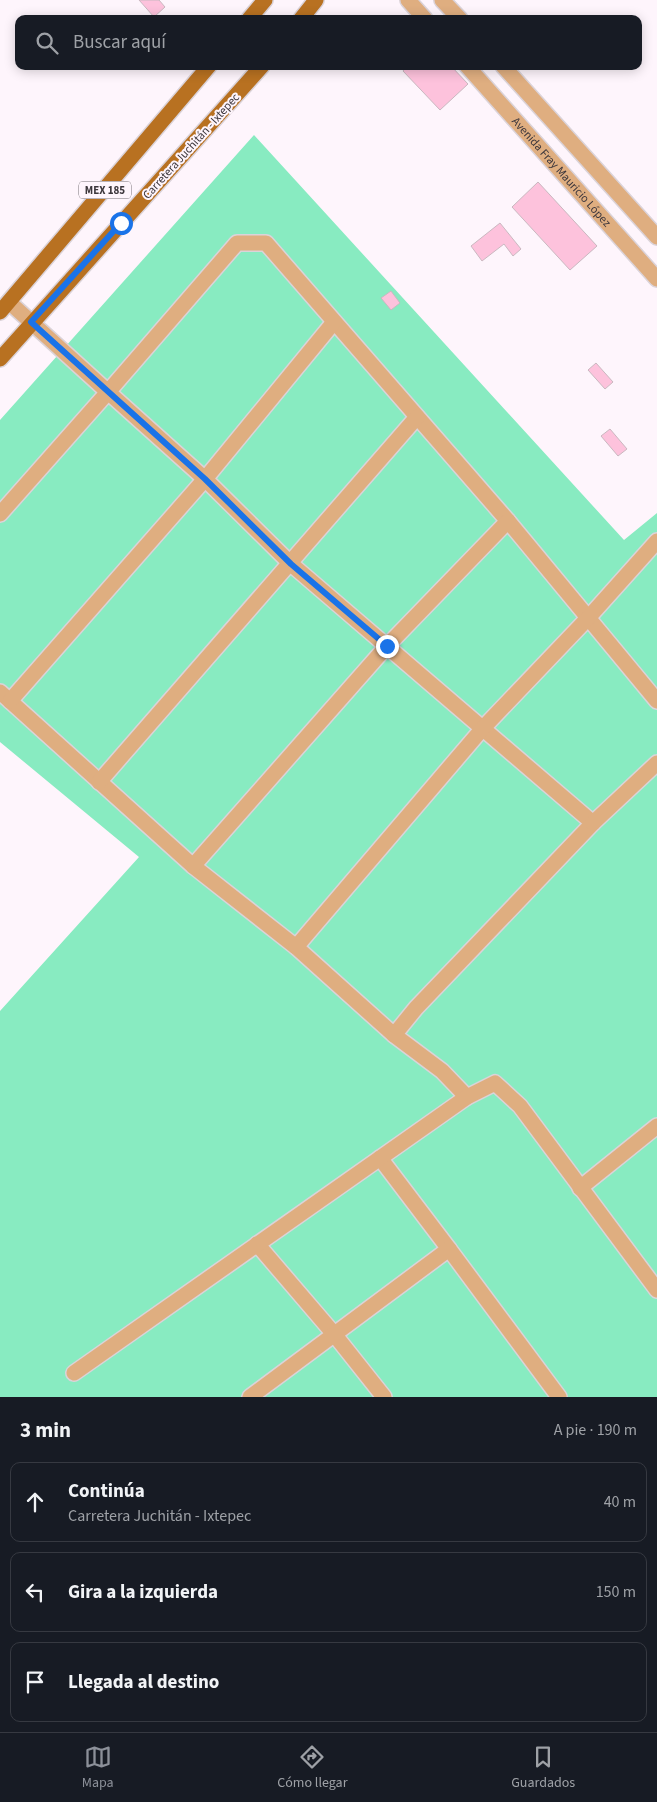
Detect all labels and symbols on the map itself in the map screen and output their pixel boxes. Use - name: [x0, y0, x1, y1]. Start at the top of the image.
- street label: Carretera Juchitán - Ixtepec: [139, 89, 244, 203]
- street label: Avenida Fray Mauricio López: [508, 114, 615, 231]
- road number: MEX 185: [79, 182, 131, 198]
- route start: [110, 212, 133, 235]
- route end: [376, 635, 399, 658]

